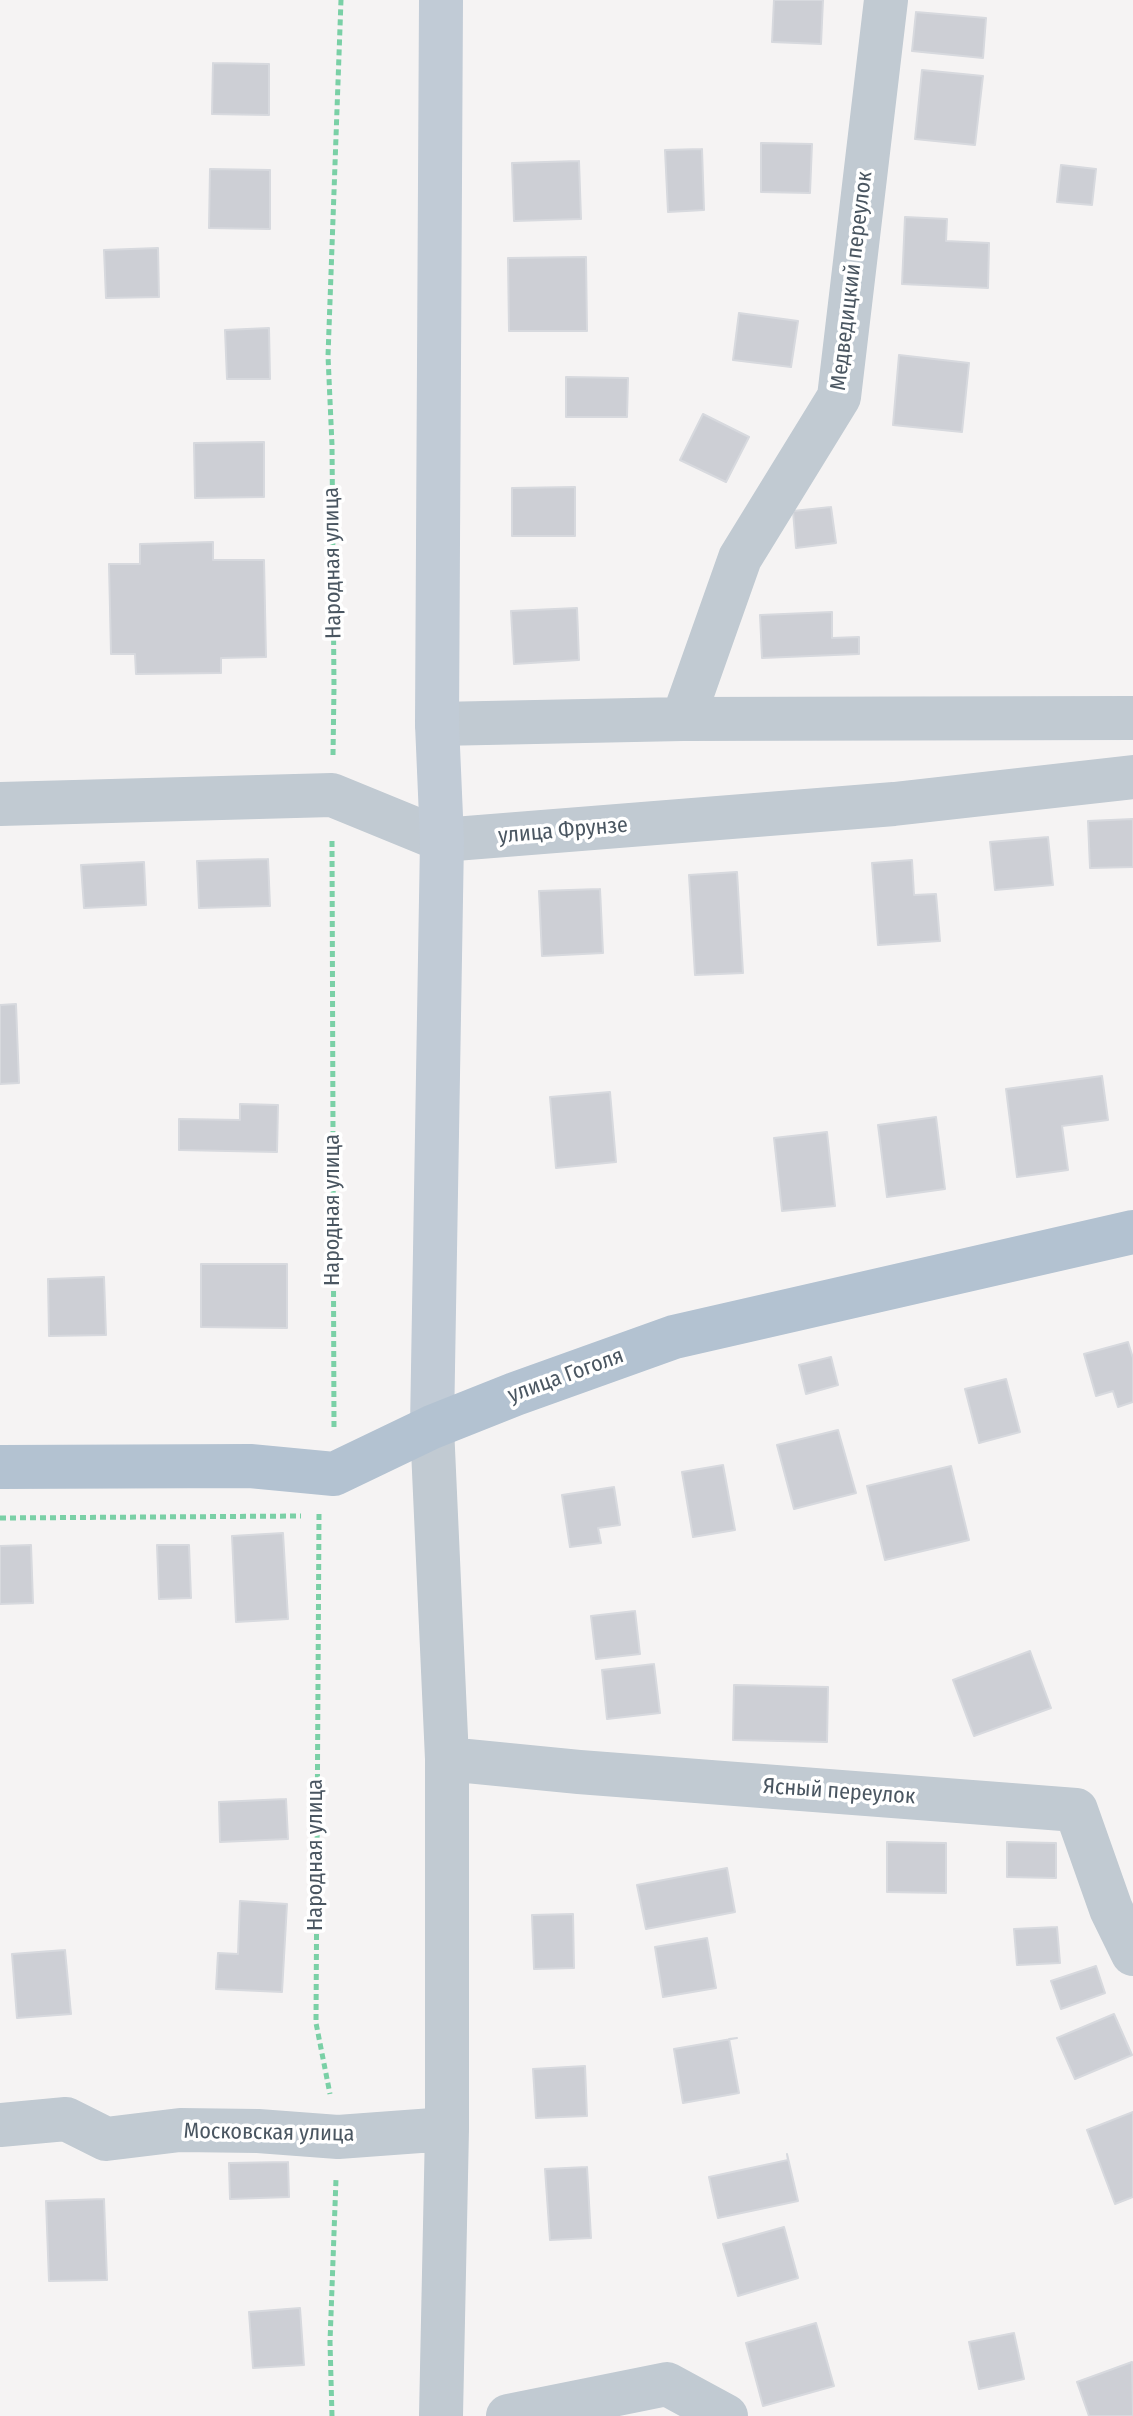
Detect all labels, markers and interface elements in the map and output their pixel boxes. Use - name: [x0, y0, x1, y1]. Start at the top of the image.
- street label: Медведицкий переулок: [825, 170, 879, 392]
- street label: Народная улица: [318, 487, 348, 639]
- street label: улица Фрунзе: [497, 812, 629, 850]
- street label: Народная улица: [320, 1134, 346, 1286]
- street label: улица Гоголя: [504, 1343, 628, 1409]
- street label: Ясный переулок: [762, 1774, 916, 1810]
- street label: Народная улица: [303, 1779, 329, 1931]
- street label: Московская улица: [183, 2118, 355, 2148]

